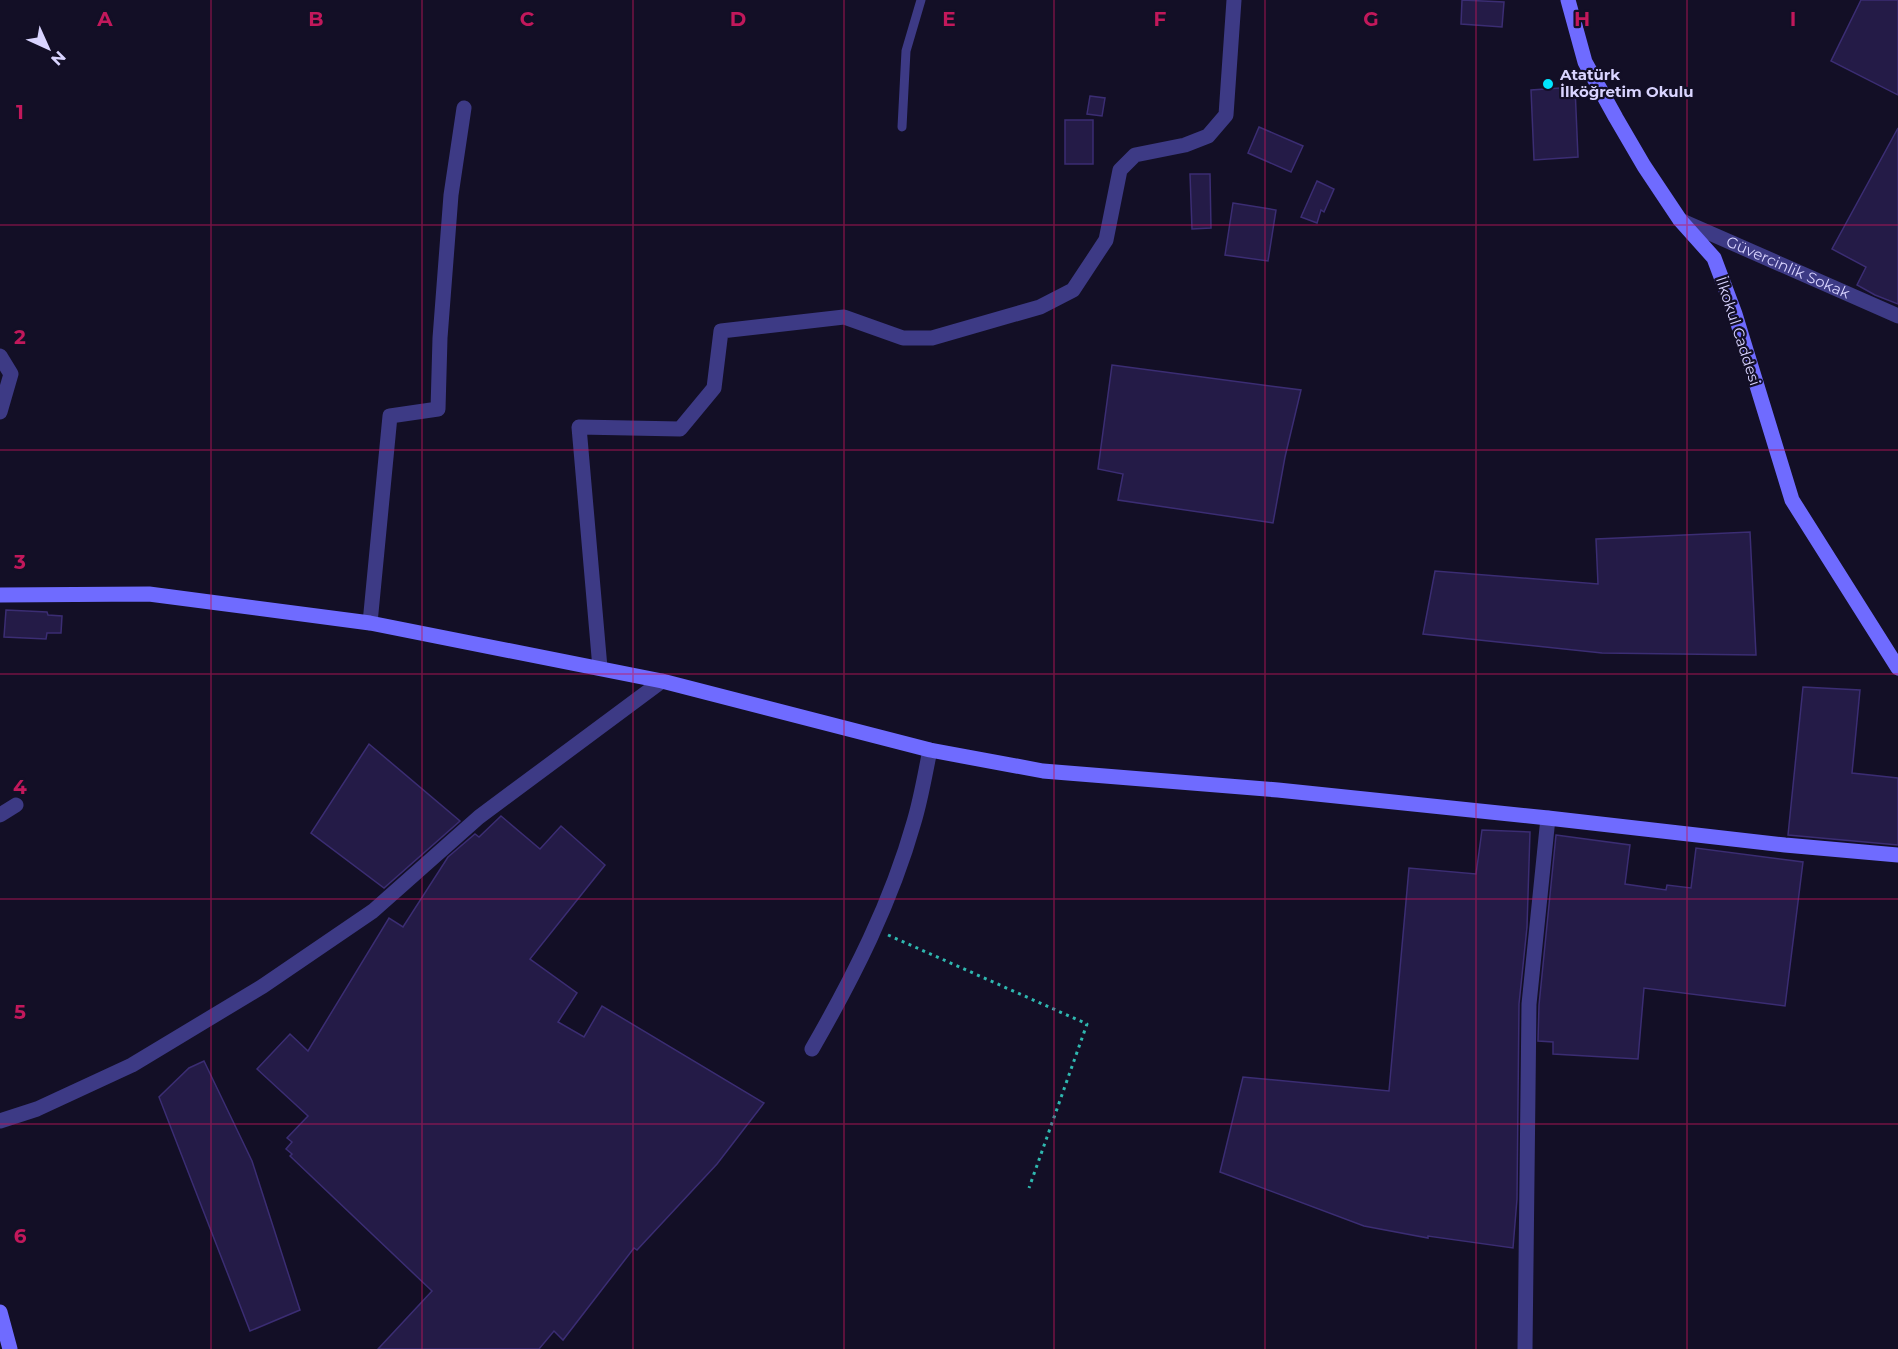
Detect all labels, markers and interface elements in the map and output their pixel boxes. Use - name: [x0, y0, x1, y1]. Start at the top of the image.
- text: A: [96, 7, 113, 31]
- text: B: [308, 7, 324, 31]
- text: C: [520, 7, 535, 31]
- text: D: [730, 7, 746, 31]
- text: E: [942, 7, 956, 31]
- text: F: [1154, 7, 1167, 31]
- text: G: [1363, 7, 1379, 31]
- text: H: [1574, 7, 1590, 31]
- text: I: [1790, 7, 1796, 31]
- north arrow: [18, 18, 78, 78]
- text: N: [47, 47, 70, 70]
- place label: Atatürk İlköğretim Okulu: [1559, 65, 1693, 101]
- marker: Atatürk İlköğretim Okulu: [1541, 77, 1555, 91]
- text: 1: [16, 100, 24, 124]
- street label: Güvercinlik Sokak: [1723, 232, 1853, 303]
- street label: İlkokul Caddesi: [1712, 274, 1765, 388]
- text: 2: [14, 325, 26, 349]
- text: 3: [13, 550, 26, 574]
- text: 4: [13, 775, 27, 799]
- text: 5: [14, 1000, 26, 1024]
- text: 6: [14, 1224, 27, 1248]

